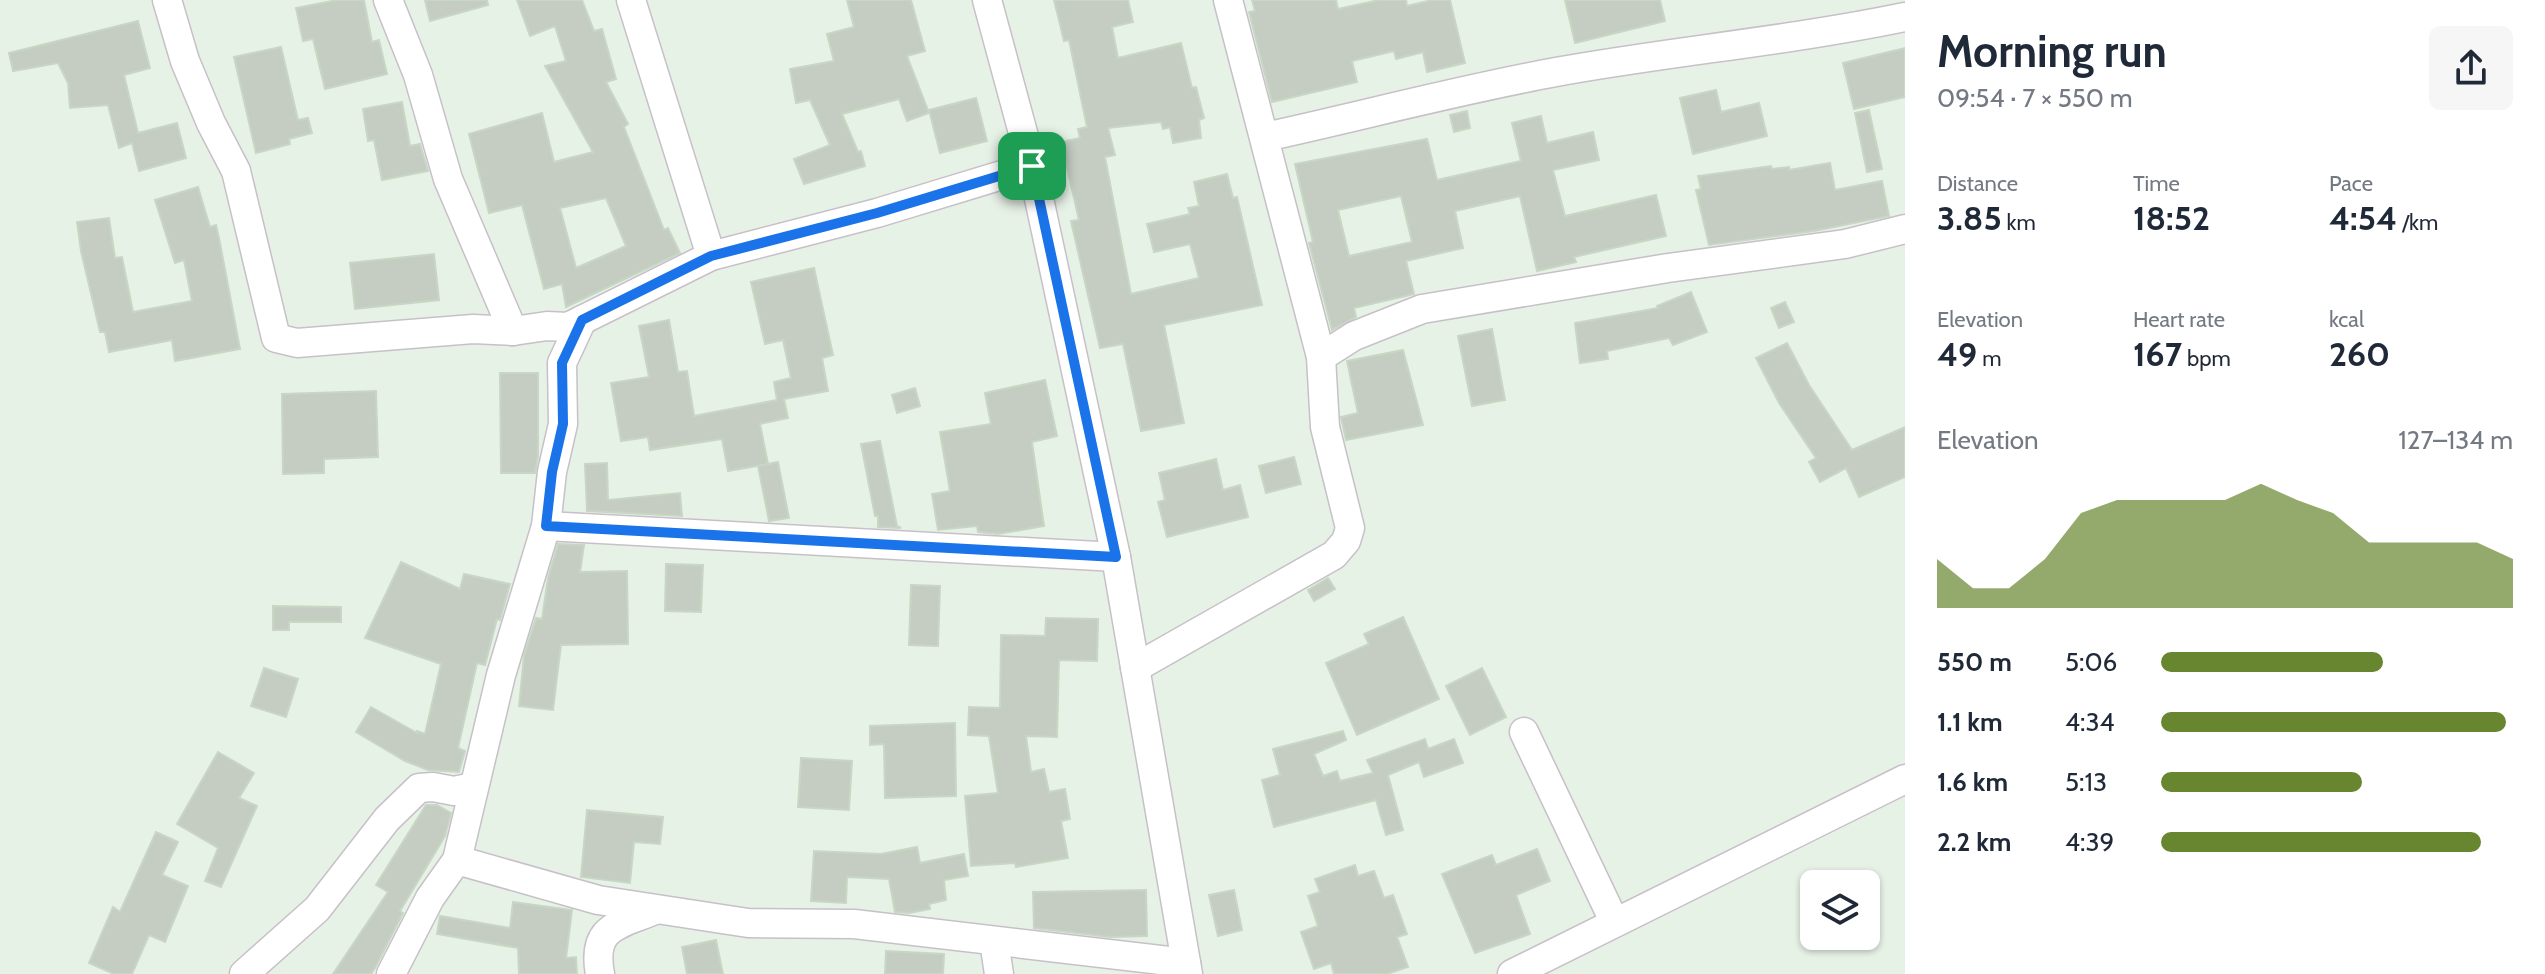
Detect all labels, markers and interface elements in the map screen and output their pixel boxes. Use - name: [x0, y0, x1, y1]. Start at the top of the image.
- text: Morning run: [1937, 25, 2167, 78]
- button: share: [2429, 26, 2513, 110]
- text: 09:54 · 7 × 550 m: [1937, 82, 2133, 114]
- pin: [998, 132, 1066, 200]
- icon: arrive: [1010, 144, 1054, 188]
- text: Distance: [1937, 170, 2018, 197]
- text: Time: [2133, 170, 2180, 197]
- text: Pace: [2329, 170, 2373, 197]
- text: 3.85: [1937, 197, 2002, 239]
- text: 18:52: [2133, 197, 2210, 239]
- text: 4:54: [2329, 197, 2397, 239]
- text: km: [2002, 209, 2036, 236]
- text: /km: [2397, 209, 2438, 236]
- text: Elevation: [1937, 306, 2023, 333]
- text: Heart rate: [2133, 306, 2225, 333]
- text: kcal: [2329, 306, 2364, 333]
- text: 49: [1937, 333, 1977, 375]
- text: 167: [2133, 333, 2182, 375]
- text: 260: [2329, 333, 2390, 375]
- text: m: [1977, 345, 2001, 372]
- text: bpm: [2182, 345, 2231, 372]
- text: Elevation: [1937, 424, 2039, 456]
- text: 127–134 m: [2398, 424, 2513, 456]
- text: 550 m: [1937, 646, 2012, 678]
- text: 5:06: [2065, 646, 2117, 678]
- text: 1.1 km: [1937, 706, 2003, 738]
- text: 4:34: [2065, 706, 2115, 738]
- text: 1.6 km: [1937, 766, 2008, 798]
- text: 5:13: [2065, 766, 2107, 798]
- text: 2.2 km: [1937, 826, 2011, 858]
- text: 4:39: [2065, 826, 2114, 858]
- map controls: [1800, 870, 1880, 950]
- button: layers: [1800, 870, 1880, 950]

